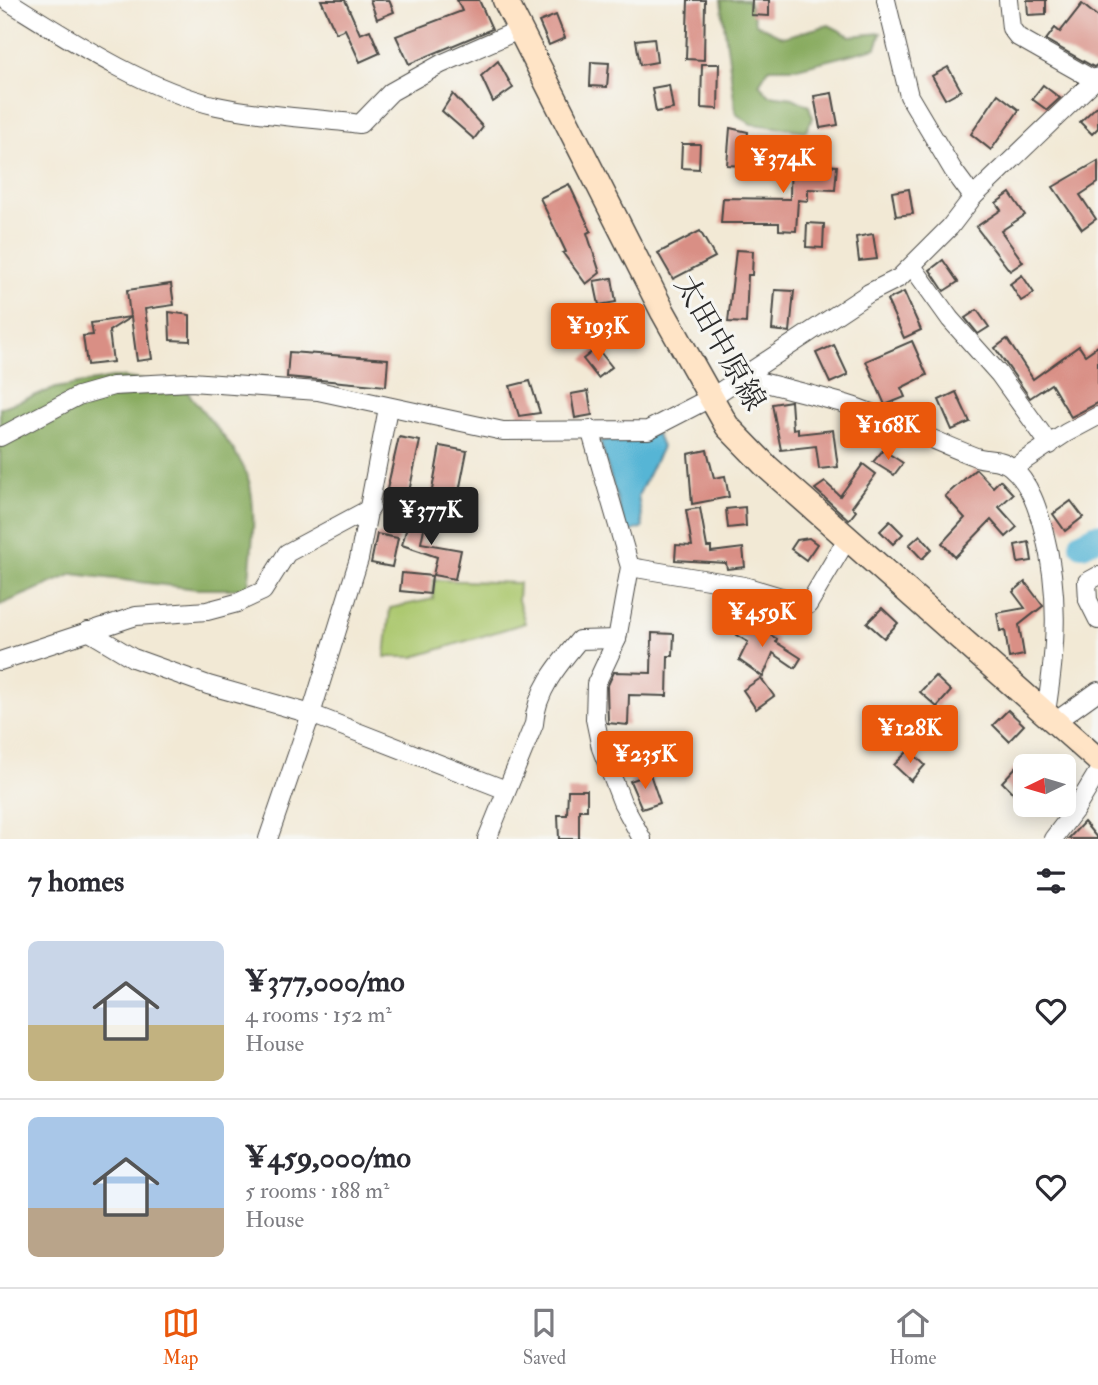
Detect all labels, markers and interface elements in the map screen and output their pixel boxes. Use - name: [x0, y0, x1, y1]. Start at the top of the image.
- pin: ¥374K: [734, 136, 832, 195]
- text: ¥374K: [751, 143, 815, 172]
- street label: 太田中原線: [666, 269, 774, 417]
- pin: ¥193K: [549, 304, 647, 363]
- text: ¥193K: [567, 311, 629, 340]
- pin: ¥168K: [839, 402, 937, 462]
- text: ¥168K: [856, 410, 920, 439]
- pin: ¥377K: [382, 488, 480, 547]
- text: ¥377K: [399, 495, 463, 524]
- pin: ¥459K: [713, 590, 811, 649]
- text: ¥459K: [728, 597, 796, 626]
- pin: ¥128K: [861, 706, 959, 765]
- text: ¥128K: [878, 713, 942, 742]
- pin: ¥235K: [596, 732, 694, 791]
- text: ¥235K: [613, 739, 677, 768]
- north arrow: [1013, 754, 1076, 817]
- map controls: [1013, 754, 1076, 817]
- icon: filters: [1032, 862, 1070, 900]
- text: 7 homes: [28, 863, 124, 900]
- text: ¥377,000/mo: [245, 963, 405, 1000]
- icon: home: [84, 969, 168, 1053]
- icon: heart: [1032, 992, 1070, 1030]
- text: 4 rooms · 152 m²: [245, 1000, 392, 1029]
- text: House: [245, 1029, 304, 1058]
- text: ¥459,000/mo: [245, 1139, 411, 1176]
- icon: home: [84, 1145, 168, 1229]
- icon: heart: [1032, 1168, 1070, 1206]
- text: 5 rooms · 188 m²: [245, 1176, 389, 1205]
- text: House: [245, 1205, 304, 1234]
- tab: Map: [162, 1304, 200, 1370]
- tab: Saved: [523, 1304, 566, 1370]
- tab: Home: [889, 1304, 936, 1370]

